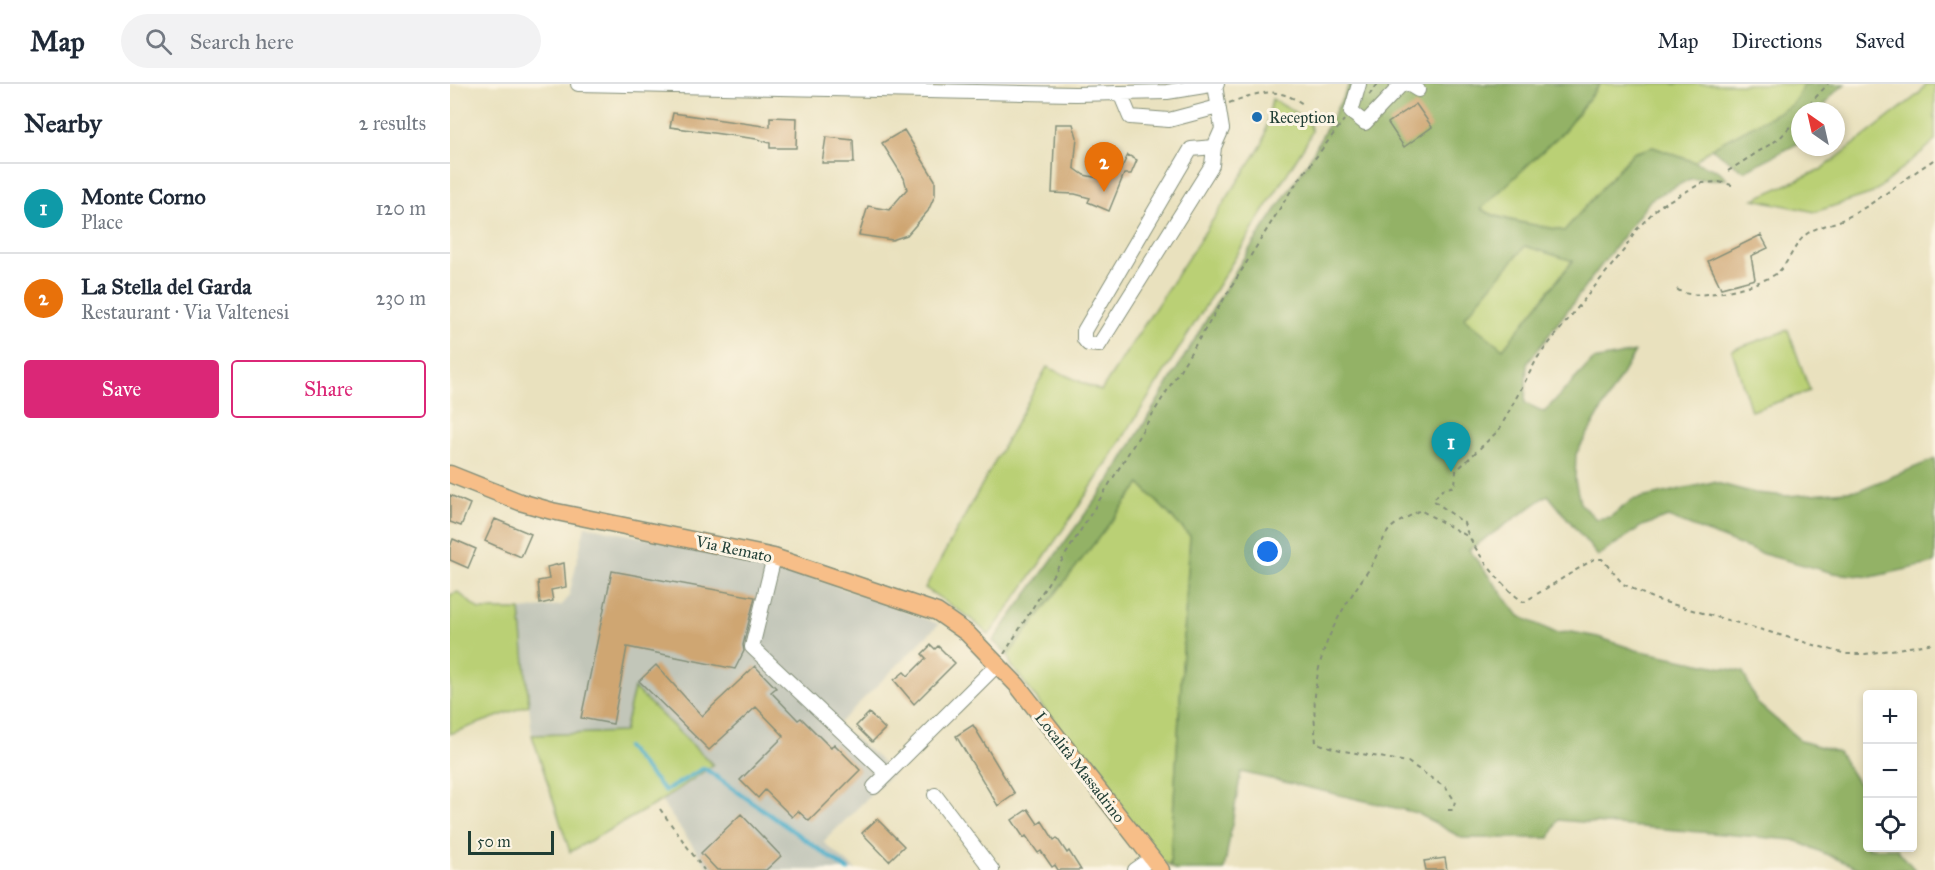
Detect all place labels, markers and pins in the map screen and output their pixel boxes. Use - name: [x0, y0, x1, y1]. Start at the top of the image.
- place label: Reception: [1269, 108, 1335, 127]
- marker: Reception: [1250, 110, 1264, 124]
- pin: 2: [1084, 142, 1124, 192]
- pin: 1: [1432, 422, 1470, 472]

